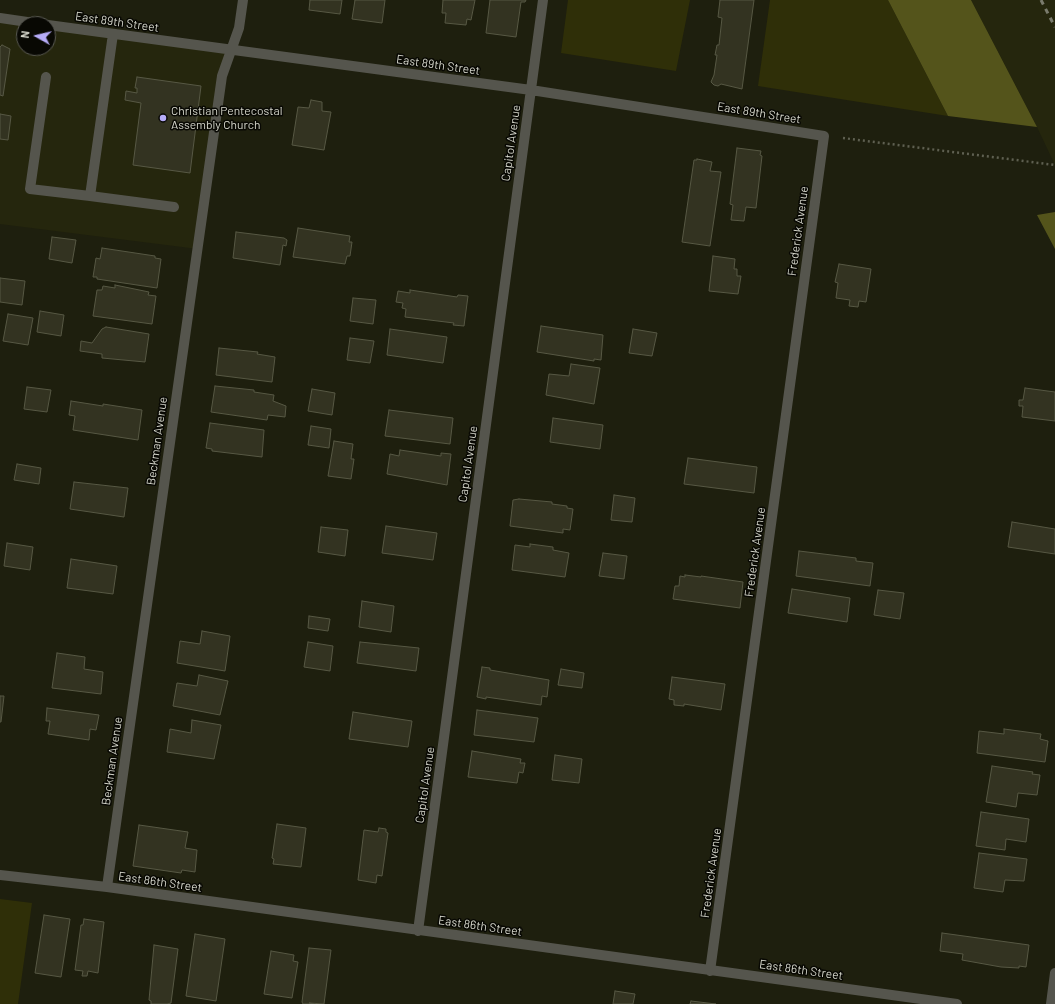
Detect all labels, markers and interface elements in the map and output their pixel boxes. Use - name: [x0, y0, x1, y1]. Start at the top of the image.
- street label: East 89th Street: [74, 9, 160, 35]
- north arrow: [16, 16, 56, 56]
- text: N: [18, 30, 32, 39]
- street label: East 89th Street: [395, 52, 481, 78]
- street label: East 89th Street: [716, 99, 802, 127]
- place label: Christian Pentecostal Assembly Church: [171, 104, 282, 132]
- street label: Capitol Avenue: [499, 104, 523, 182]
- marker: Christian Pentecostal Assembly Church: [158, 113, 168, 123]
- street label: Frederick Avenue: [785, 185, 811, 277]
- street label: Beckman Avenue: [144, 396, 170, 486]
- street label: Capitol Avenue: [456, 425, 480, 503]
- street label: Frederick Avenue: [742, 506, 768, 598]
- street label: Beckman Avenue: [99, 716, 125, 806]
- street label: Capitol Avenue: [413, 746, 437, 824]
- street label: Frederick Avenue: [698, 827, 724, 919]
- street label: East 86th Street: [117, 869, 203, 895]
- street label: East 86th Street: [437, 913, 523, 939]
- street label: East 86th Street: [758, 957, 844, 983]

